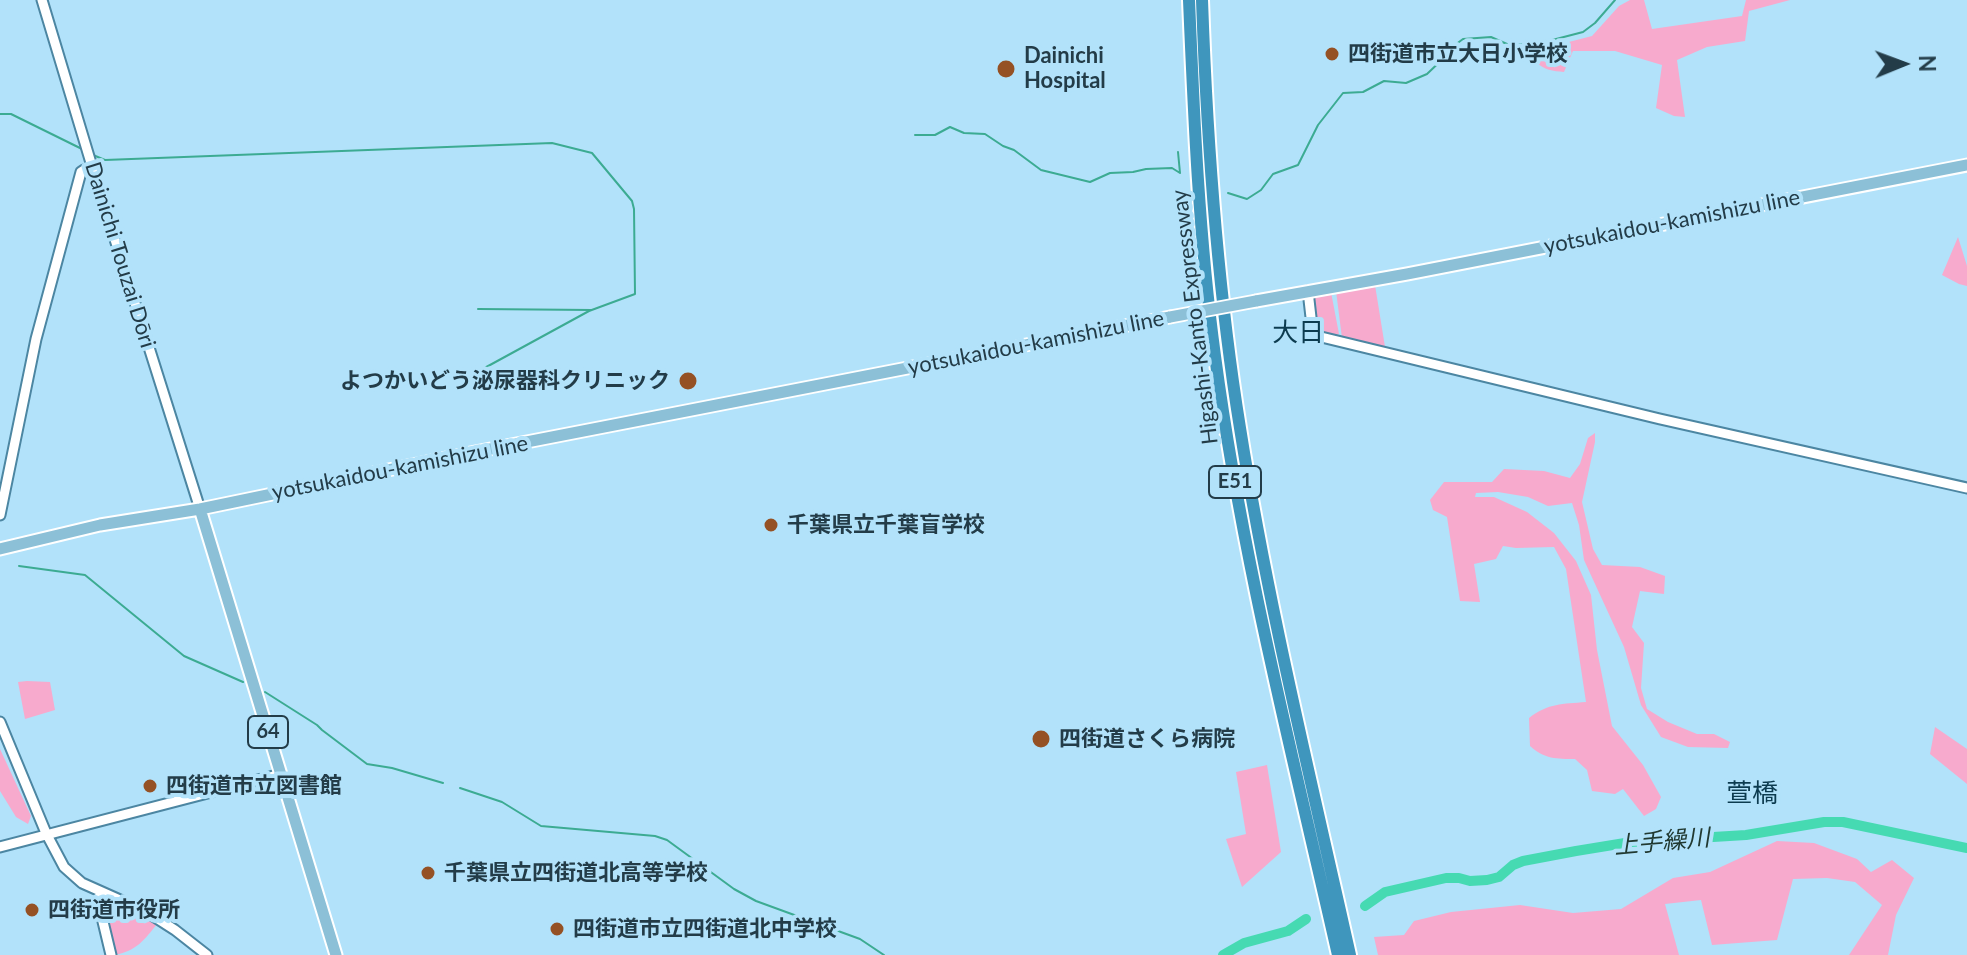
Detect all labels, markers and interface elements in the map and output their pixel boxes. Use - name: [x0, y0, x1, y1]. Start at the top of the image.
- north arrow: [1863, 24, 1943, 104]
- place label: 四街道市立大日小学校: [1348, 41, 1568, 67]
- place label: Dainichi Hospital: [1024, 43, 1106, 94]
- marker: 四街道市立大日小学校: [1323, 45, 1341, 63]
- text: N: [1914, 55, 1941, 72]
- marker: Dainichi Hospital: [995, 58, 1017, 80]
- street label: Dainichi Touzai Dōri: [79, 159, 161, 351]
- street label: yotsukaidou-kamishizu line: [1542, 184, 1802, 260]
- street label: Higashi-Kanto Expressway: [1166, 188, 1224, 446]
- street label: yotsukaidou-kamishizu line: [906, 305, 1166, 381]
- district label: 大日: [1272, 317, 1324, 349]
- place label: よつかいどう泌尿器科クリニック: [340, 368, 670, 394]
- marker: よつかいどう泌尿器科クリニック: [677, 370, 699, 392]
- street label: yotsukaidou-kamishizu line: [270, 430, 530, 506]
- road number: E51: [1209, 466, 1261, 498]
- place label: 千葉県立千葉盲学校: [787, 512, 985, 538]
- marker: 千葉県立千葉盲学校: [762, 516, 780, 534]
- road number: 64: [248, 716, 288, 748]
- place label: 四街道さくら病院: [1059, 726, 1235, 752]
- marker: 四街道さくら病院: [1030, 728, 1052, 750]
- place label: 四街道市立図書館: [166, 773, 342, 799]
- marker: 四街道市立図書館: [141, 777, 159, 795]
- district label: 萱橋: [1726, 778, 1778, 810]
- water label: 上手繰川: [1613, 823, 1711, 861]
- place label: 千葉県立四街道北高等学校: [444, 860, 708, 886]
- marker: 千葉県立四街道北高等学校: [419, 864, 437, 882]
- place label: 四街道市役所: [48, 897, 180, 923]
- marker: 四街道市役所: [23, 901, 41, 919]
- place label: 四街道市立四街道北中学校: [573, 916, 837, 942]
- marker: 四街道市立四街道北中学校: [548, 920, 566, 938]

